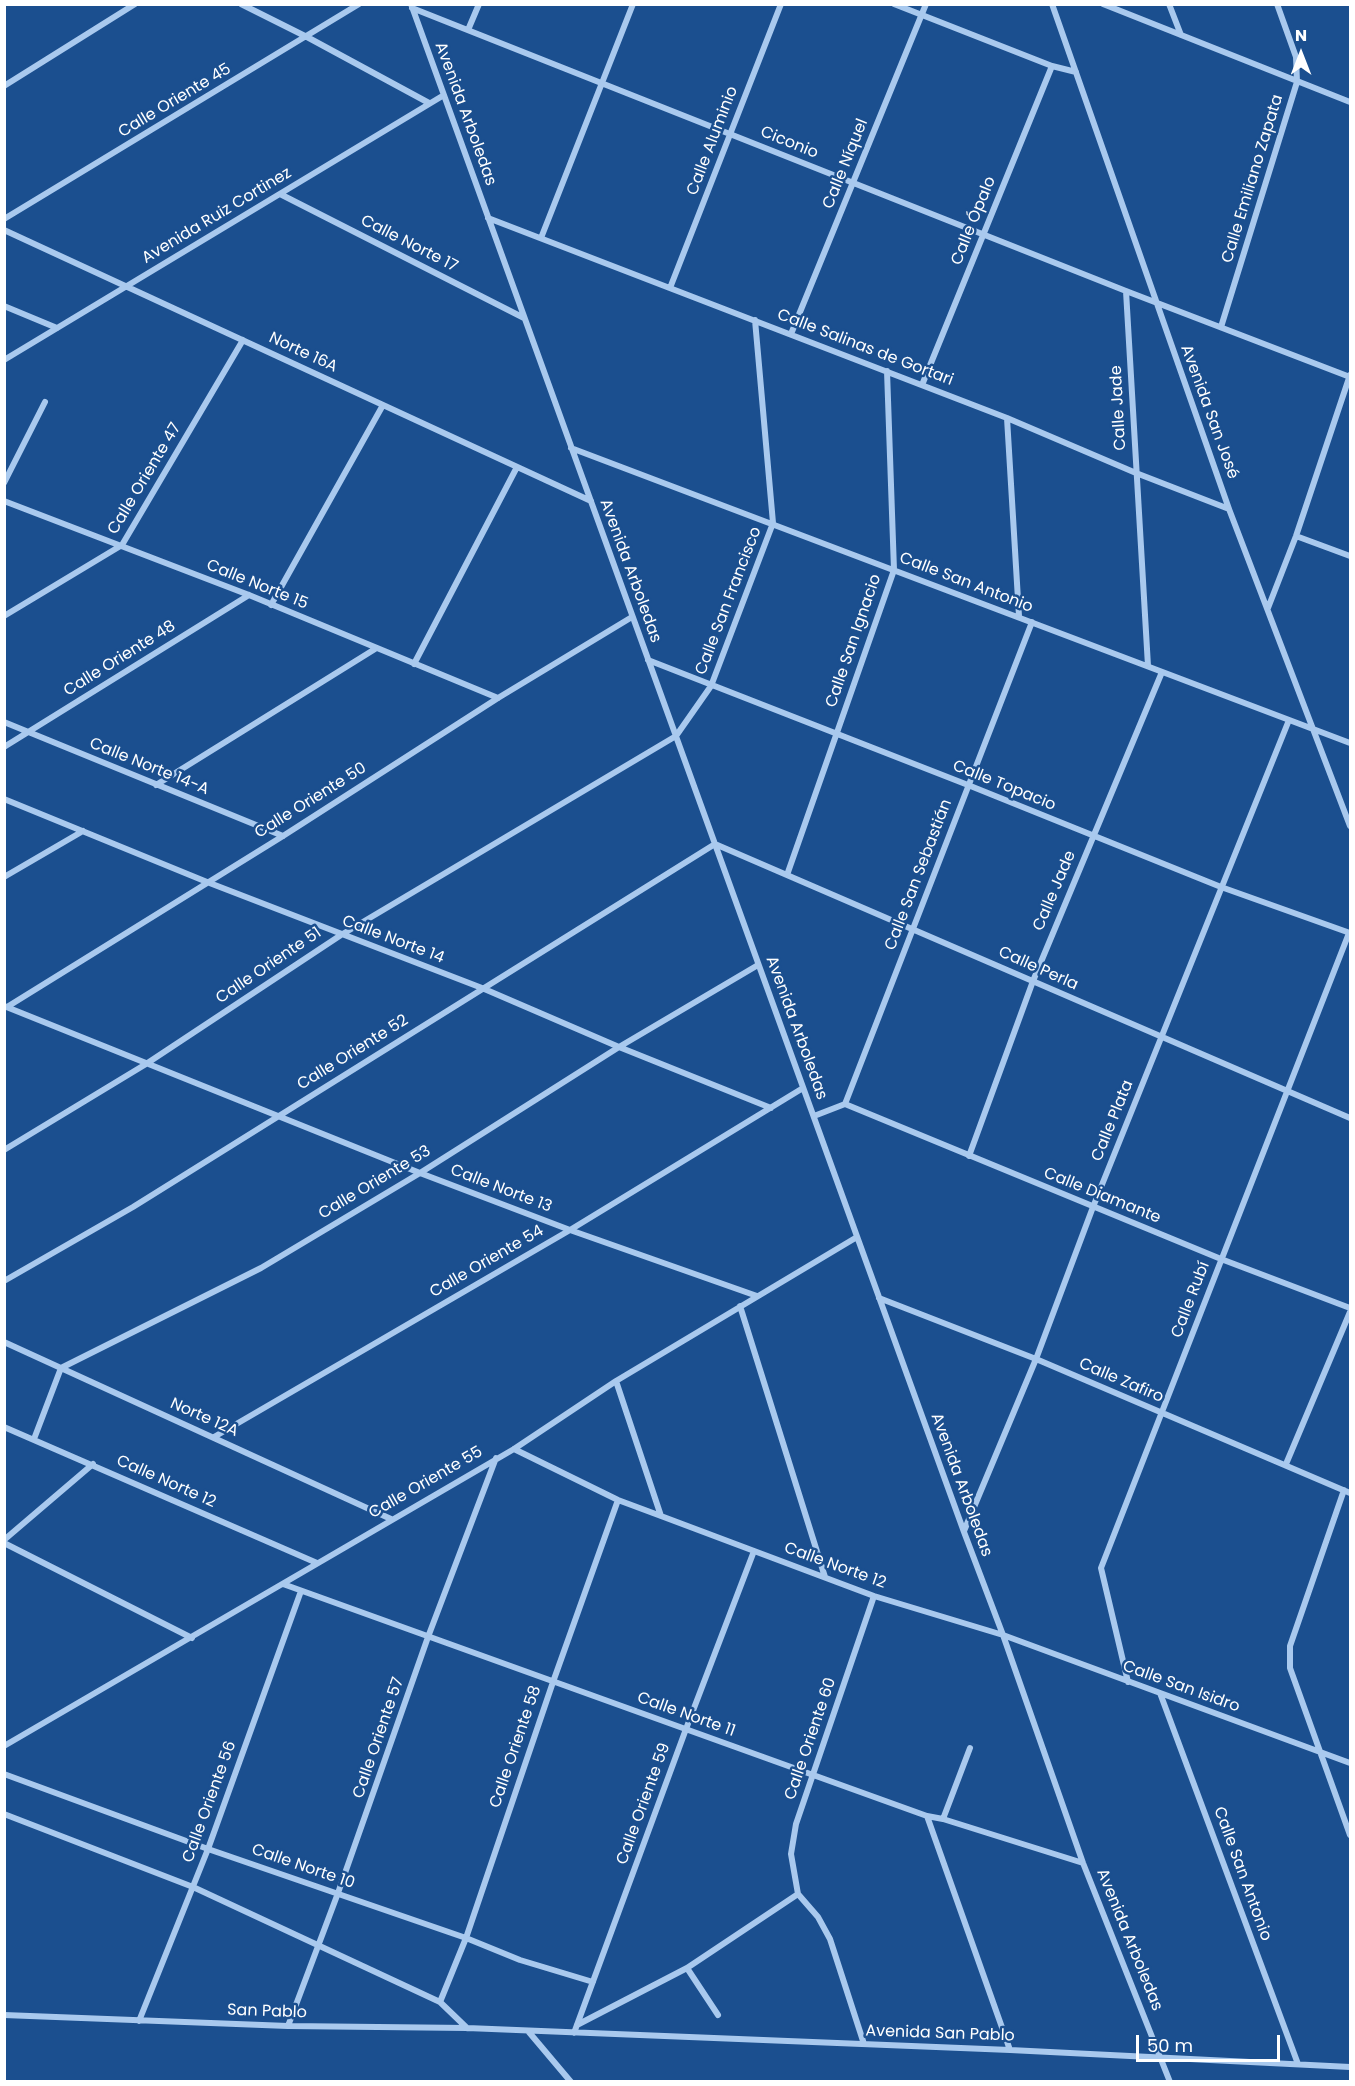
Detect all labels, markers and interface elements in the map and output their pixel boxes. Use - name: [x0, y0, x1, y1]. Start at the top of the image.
- north arrow: [1271, 24, 1331, 84]
- text: N: [1295, 24, 1307, 47]
- street label: Avenida Arboledas: [430, 40, 500, 188]
- street label: Calle Oriente 45: [115, 60, 235, 142]
- street label: Calle Aluminio: [683, 84, 743, 198]
- street label: Calle Emiliano Zapata: [1218, 92, 1288, 266]
- street label: Calle Níquel: [819, 116, 873, 212]
- street label: Ciconio: [757, 123, 821, 163]
- street label: Avenida Ruiz Cortinez: [139, 164, 295, 268]
- street label: Calle Ópalo: [948, 174, 1000, 268]
- street label: Calle Norte 17: [357, 211, 461, 277]
- street label: Calle Salinas de Gortari: [774, 305, 956, 391]
- street label: Norte 16A: [266, 329, 340, 377]
- street label: Avenida San José: [1176, 342, 1242, 482]
- street label: Calle Jade: [1107, 365, 1131, 451]
- street label: Calle Oriente 47: [104, 420, 186, 538]
- street label: Avenida Arboledas: [595, 497, 665, 645]
- street label: Calle San Francisco: [692, 524, 766, 678]
- street label: Calle San Antonio: [897, 549, 1035, 617]
- street label: Calle Norte 15: [203, 556, 311, 614]
- street label: Calle San Ignacio: [822, 572, 886, 710]
- street label: Calle Oriente 48: [61, 617, 179, 701]
- street label: Calle Norte 14-A: [86, 734, 212, 800]
- street label: Calle Topacio: [950, 757, 1058, 815]
- street label: Calle Oriente 50: [252, 759, 370, 843]
- street label: Calle San Sebastián: [881, 797, 957, 953]
- street label: Calle Jade: [1030, 848, 1080, 934]
- street label: Calle Norte 14: [339, 912, 447, 968]
- street label: Calle Oriente 51: [213, 924, 325, 1008]
- street label: Calle Perla: [995, 943, 1081, 995]
- street label: Avenida Arboledas: [761, 954, 831, 1102]
- street label: Calle Oriente 52: [294, 1011, 412, 1095]
- street label: Calle Plata: [1088, 1078, 1138, 1164]
- street label: Calle Oriente 53: [315, 1142, 435, 1224]
- street label: Calle Norte 13: [447, 1161, 555, 1217]
- street label: Calle Diamante: [1041, 1164, 1163, 1228]
- street label: Calle Oriente 54: [427, 1222, 547, 1302]
- street label: Calle Rubí: [1168, 1259, 1214, 1341]
- street label: Calle Zafiro: [1076, 1355, 1166, 1407]
- street label: Norte 12A: [167, 1394, 241, 1442]
- street label: Avenida Arboledas: [926, 1411, 996, 1559]
- street label: Calle Oriente 55: [366, 1443, 486, 1523]
- street label: Calle Norte 12: [113, 1451, 219, 1513]
- street label: Calle Norte 12: [781, 1539, 889, 1593]
- street label: Calle San Isidro: [1120, 1657, 1242, 1717]
- street label: Calle Oriente 57: [349, 1675, 409, 1801]
- street label: Calle Oriente 60: [781, 1675, 841, 1803]
- street label: Calle Oriente 58: [486, 1683, 546, 1811]
- street label: Calle Norte 11: [634, 1688, 738, 1742]
- street label: Calle Oriente 56: [179, 1739, 241, 1865]
- street label: Calle Oriente 59: [613, 1741, 675, 1867]
- street label: Calle San Antonio: [1209, 1804, 1275, 1944]
- street label: Calle Norte 10: [249, 1840, 357, 1894]
- street label: Avenida Arboledas: [1092, 1866, 1166, 2014]
- street label: San Pablo: [227, 2001, 307, 2023]
- street label: Avenida San Pablo: [865, 2022, 1015, 2046]
- scale bar: [1139, 2023, 1283, 2061]
- text: 50 m: [1147, 2033, 1193, 2058]

